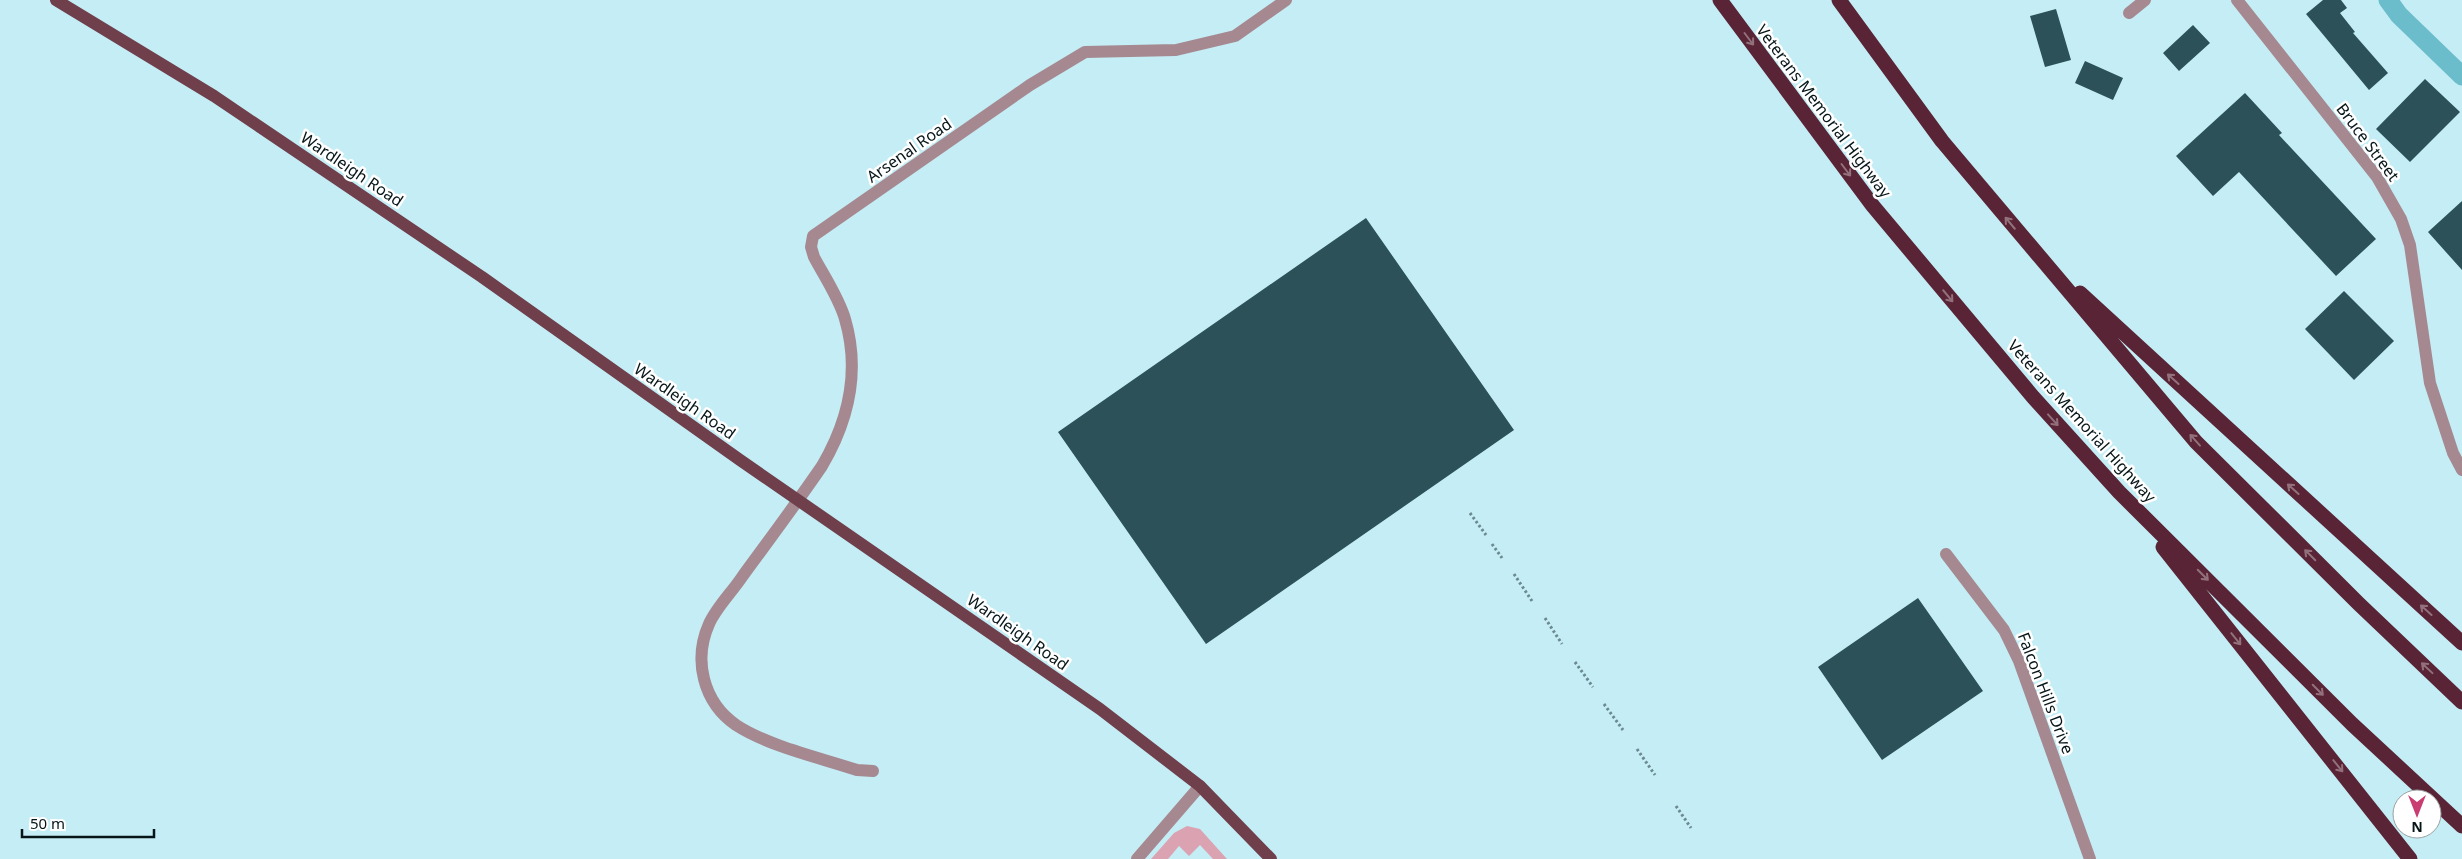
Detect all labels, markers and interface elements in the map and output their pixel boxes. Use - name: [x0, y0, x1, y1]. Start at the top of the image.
- street label: Veterans Memorial Highway: [1752, 20, 1897, 203]
- one-way arrow: [1744, 32, 1754, 46]
- street label: Bruce Street: [2331, 98, 2405, 186]
- street label: Arsenal Road: [862, 113, 956, 187]
- street label: Wardleigh Road: [296, 127, 408, 211]
- one-way arrow: [1840, 163, 1851, 176]
- one-way arrow: [2005, 217, 2016, 230]
- one-way arrow: [1942, 289, 1953, 302]
- street label: Veterans Memorial Highway: [2003, 335, 2162, 508]
- street label: Wardleigh Road: [630, 358, 740, 444]
- one-way arrow: [2167, 373, 2180, 385]
- one-way arrow: [2048, 413, 2059, 426]
- one-way arrow: [2189, 434, 2201, 447]
- one-way arrow: [2287, 483, 2300, 494]
- one-way arrow: [2304, 549, 2316, 562]
- one-way arrow: [2197, 569, 2209, 581]
- street label: Wardleigh Road: [963, 589, 1073, 675]
- one-way arrow: [2420, 604, 2432, 616]
- street label: Falcon Hills Drive: [2013, 629, 2079, 757]
- one-way arrow: [2231, 632, 2242, 645]
- one-way arrow: [2420, 662, 2433, 674]
- one-way arrow: [2312, 684, 2324, 696]
- one-way arrow: [2332, 759, 2343, 772]
- north arrow: [2392, 789, 2442, 839]
- scale bar: [22, 806, 155, 838]
- text: 50 m: [30, 813, 65, 833]
- text: N: [2411, 818, 2423, 837]

